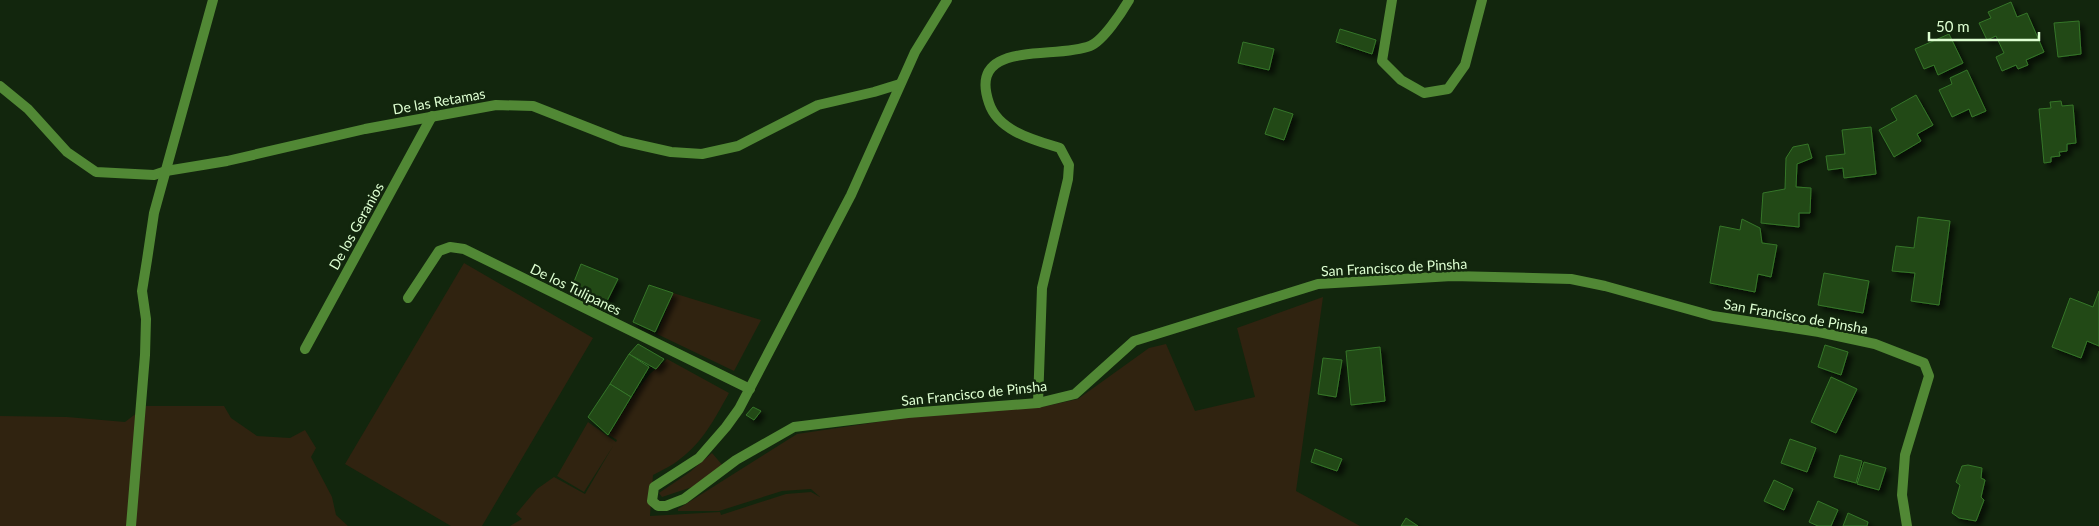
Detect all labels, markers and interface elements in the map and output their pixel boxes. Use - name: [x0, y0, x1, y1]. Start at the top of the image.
- scale bar: [1929, 10, 2039, 42]
- text: 50 m: [1936, 17, 1970, 35]
- street label: De las Retamas: [391, 85, 487, 117]
- street label: De los Geranios: [325, 179, 387, 273]
- street label: San Francisco de Pinsha: [1321, 255, 1468, 279]
- street label: De los Tulipanes: [528, 260, 624, 318]
- street label: San Francisco de Pinsha: [1722, 295, 1870, 337]
- street label: San Francisco de Pinsha: [900, 377, 1048, 409]

